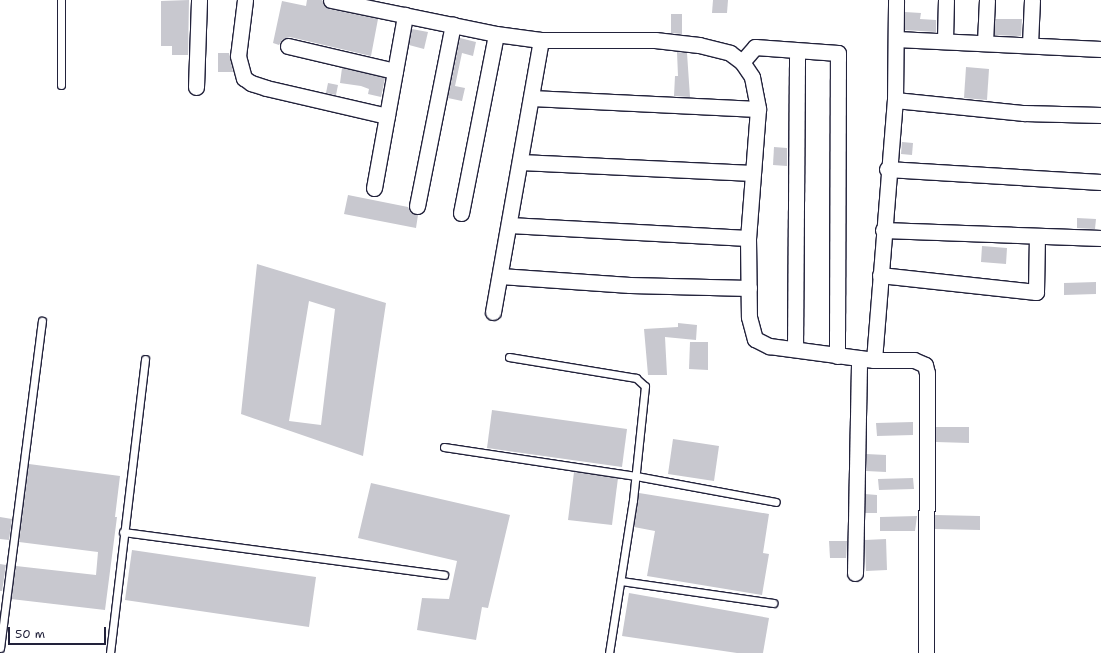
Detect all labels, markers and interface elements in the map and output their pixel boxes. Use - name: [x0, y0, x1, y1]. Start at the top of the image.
- scale bar: [10, 619, 108, 645]
- text: 50 m: [15, 626, 45, 642]

